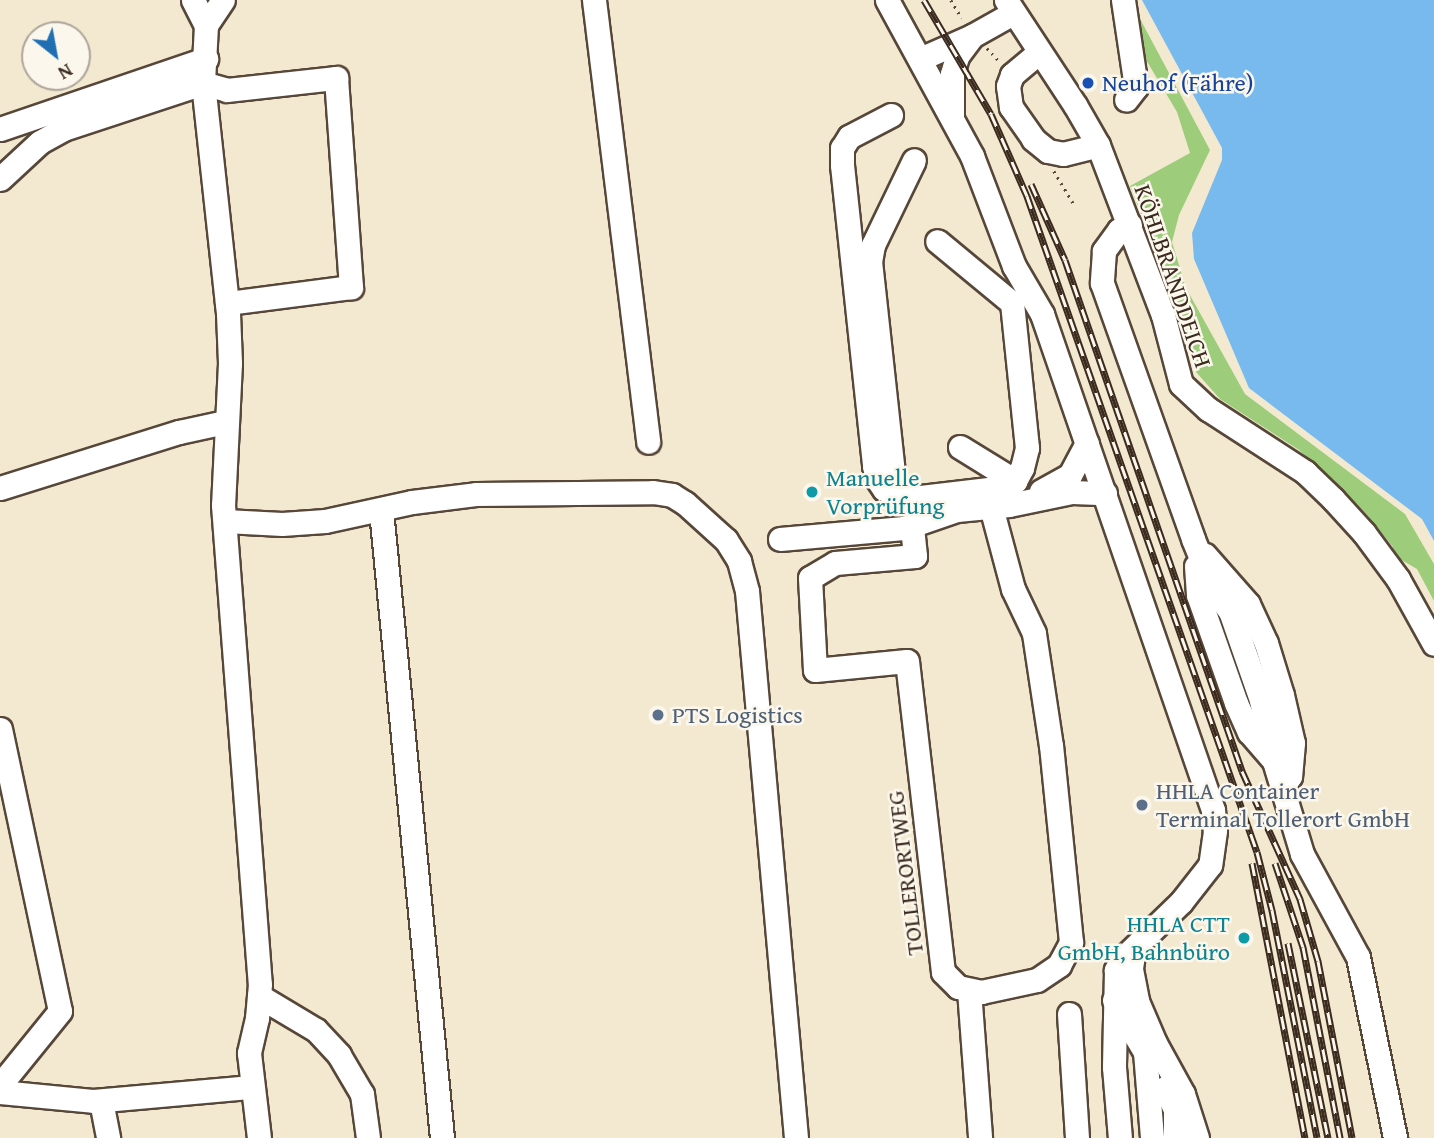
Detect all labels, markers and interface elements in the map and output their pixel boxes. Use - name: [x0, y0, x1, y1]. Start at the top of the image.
- north arrow: [21, 21, 91, 91]
- text: N: [53, 57, 78, 88]
- place label: Neuhof (Fähre): [1102, 69, 1253, 97]
- marker: Neuhof (Fähre): [1080, 75, 1096, 91]
- street label: KÖHLBRANDDEICH: [1128, 181, 1218, 371]
- place label: Manuelle Vorprüfung: [826, 464, 944, 520]
- marker: Manuelle Vorprüfung: [804, 484, 820, 500]
- place label: PTS Logistics: [672, 701, 803, 729]
- marker: PTS Logistics: [650, 707, 666, 723]
- place label: HHLA Container Terminal Tollerort GmbH: [1156, 777, 1410, 833]
- street label: TOLLERORTWEG: [881, 789, 929, 957]
- marker: HHLA Container Terminal Tollerort GmbH: [1134, 797, 1150, 813]
- place label: HHLA CTT GmbH, Bahnbüro: [1058, 910, 1230, 966]
- marker: HHLA CTT GmbH, Bahnbüro: [1236, 930, 1252, 946]

